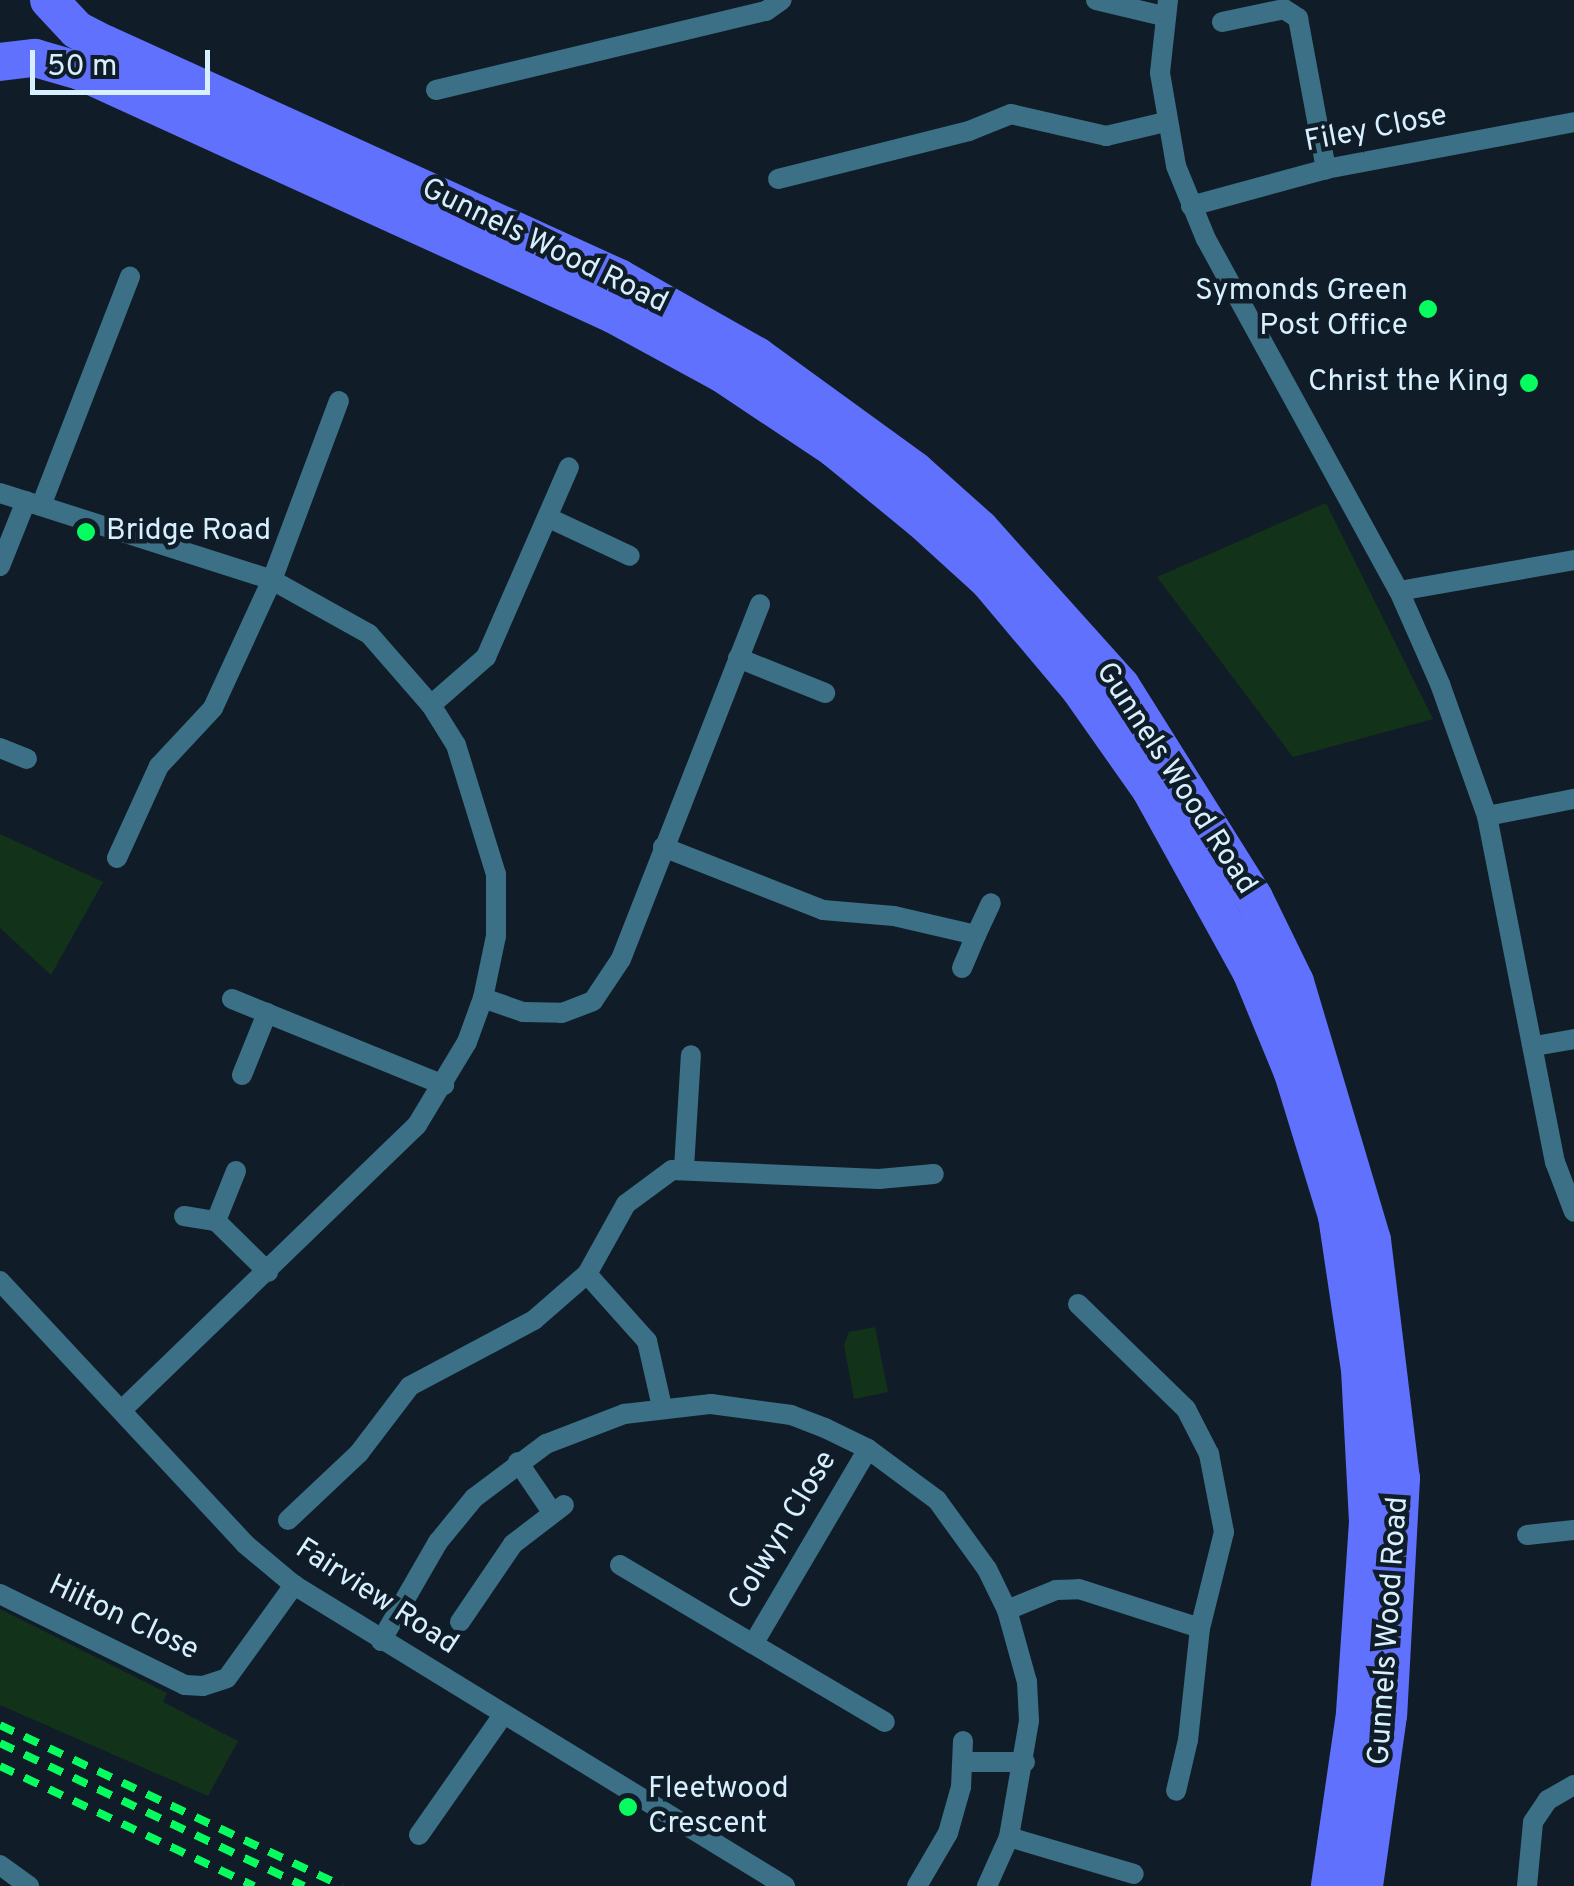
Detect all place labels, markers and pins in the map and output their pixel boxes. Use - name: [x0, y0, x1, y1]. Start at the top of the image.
- place label: Symonds Green Post Office: [1195, 274, 1408, 344]
- marker: Symonds Green Post Office: [1417, 298, 1439, 320]
- place label: Christ the King: [1308, 365, 1509, 401]
- marker: Christ the King: [1518, 372, 1540, 394]
- place label: Bridge Road: [106, 514, 271, 550]
- marker: Bridge Road: [75, 521, 97, 543]
- place label: Fleetwood Crescent: [648, 1772, 788, 1842]
- marker: Fleetwood Crescent: [617, 1796, 639, 1818]

